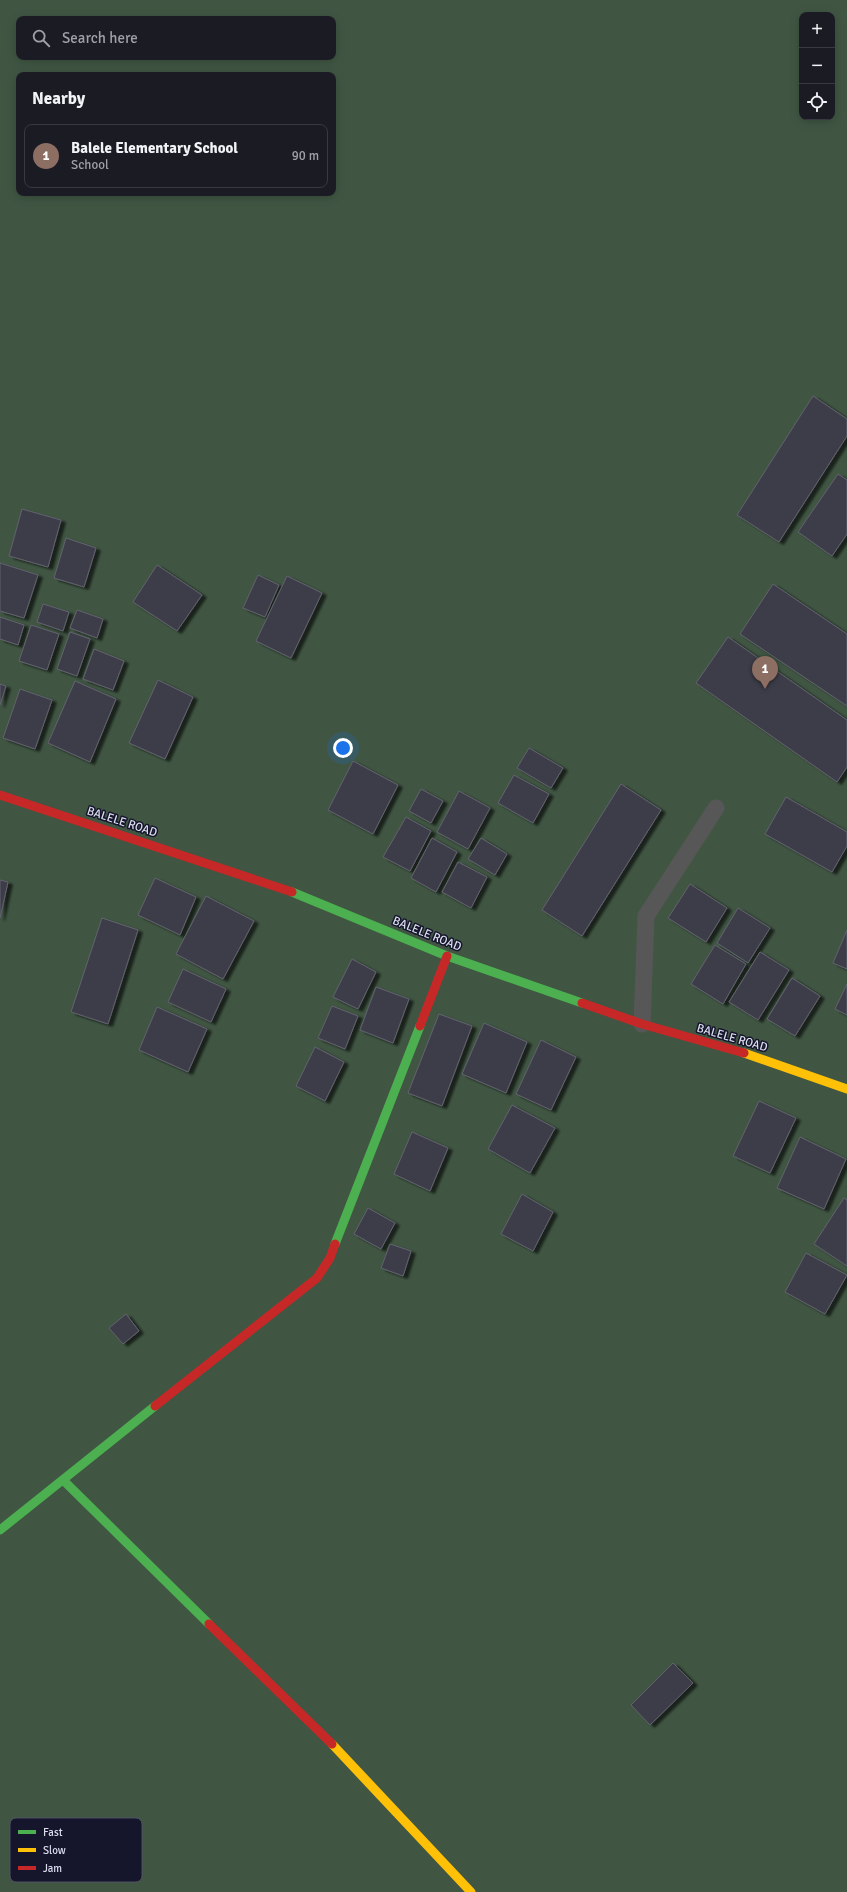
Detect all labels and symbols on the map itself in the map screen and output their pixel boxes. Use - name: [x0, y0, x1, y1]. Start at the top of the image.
- pin: 1: [752, 656, 778, 689]
- your location: [333, 738, 353, 758]
- street label: BALELE ROAD: [85, 804, 159, 840]
- street label: BALELE ROAD: [390, 913, 464, 955]
- street label: BALELE ROAD: [695, 1021, 769, 1055]
- legend: [10, 1818, 142, 1882]
- text: Fast: [43, 1826, 63, 1839]
- text: Slow: [43, 1844, 66, 1857]
- text: Jam: [43, 1862, 62, 1875]

